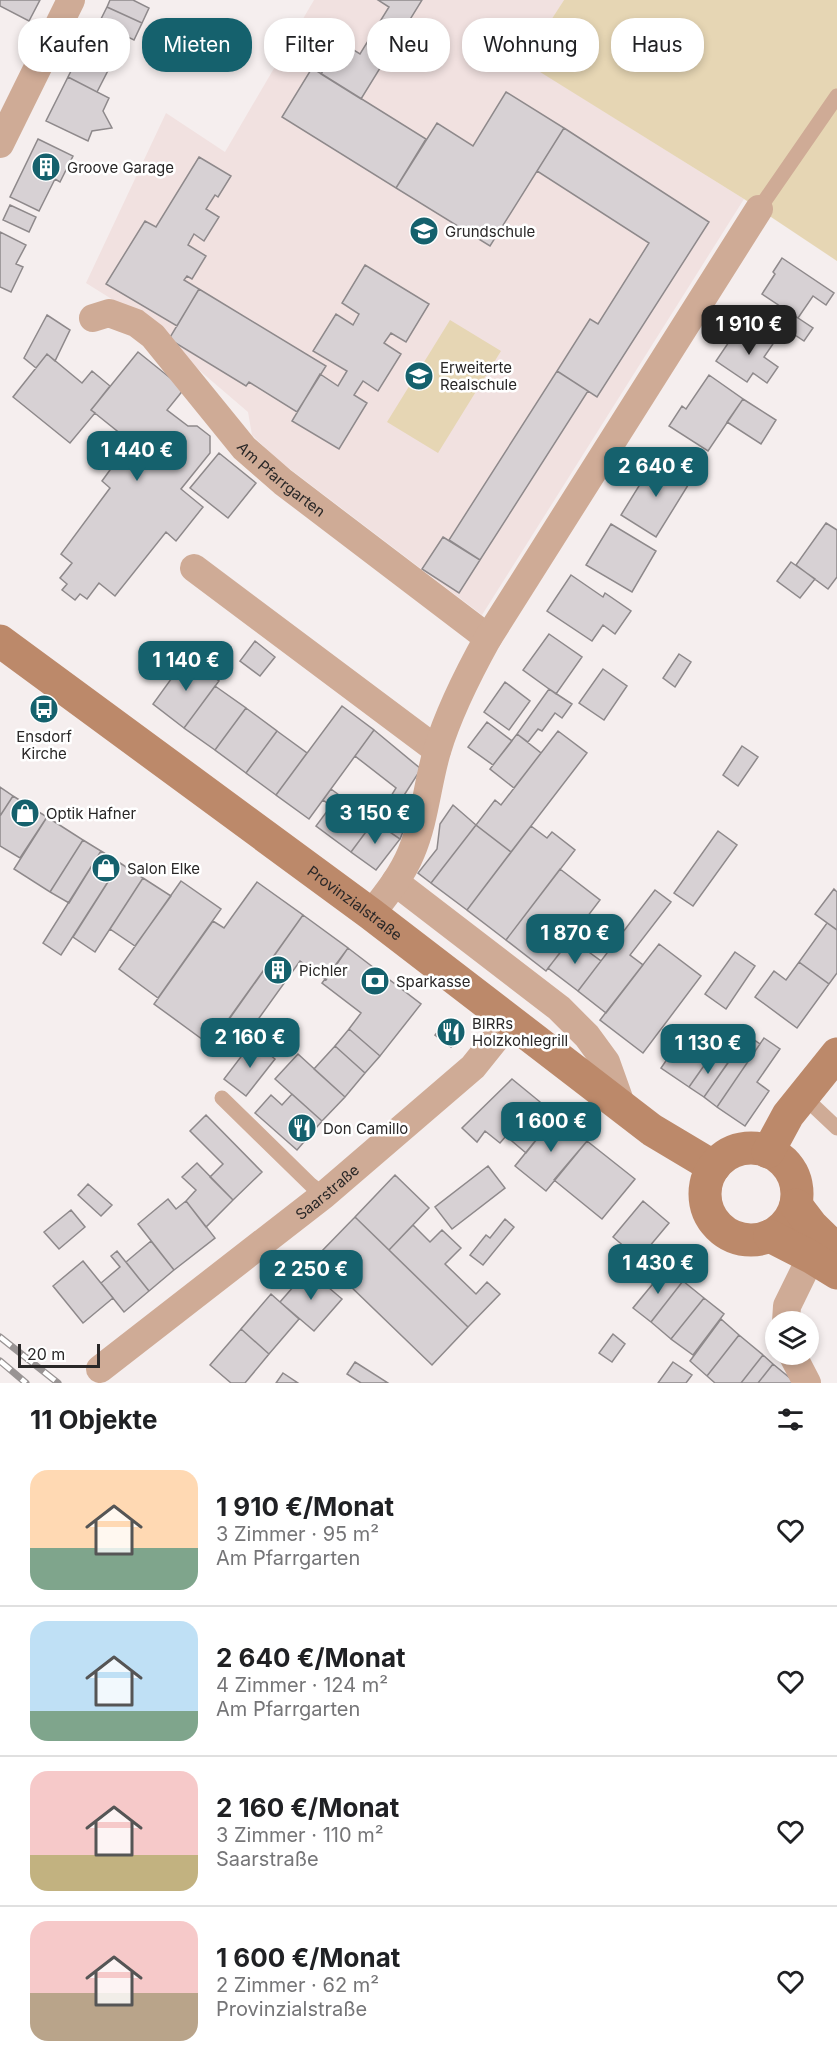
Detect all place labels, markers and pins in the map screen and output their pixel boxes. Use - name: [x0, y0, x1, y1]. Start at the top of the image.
- building icon: Groove Garage: [30, 151, 62, 183]
- place label: Groove Garage: [67, 158, 174, 177]
- school or university icon: Grundschule: [408, 215, 440, 247]
- place label: Grundschule: [445, 222, 535, 241]
- pin: 1 910 €: [694, 305, 804, 356]
- place label: Erweiterte Realschule: [440, 358, 517, 394]
- school or university icon: Erweiterte Realschule: [403, 360, 435, 392]
- pin: 1 440 €: [82, 431, 192, 482]
- pin: 2 640 €: [601, 447, 711, 498]
- pin: 1 140 €: [131, 641, 241, 692]
- bus stop icon: Ensdorf Kirche: [28, 693, 60, 725]
- place label: Ensdorf Kirche: [16, 727, 72, 763]
- pin: 3 150 €: [320, 794, 430, 845]
- shop icon: Optik Hafner: [9, 797, 41, 829]
- place label: Optik Hafner: [46, 804, 136, 823]
- shop icon: Salon Elke: [90, 852, 122, 884]
- place label: Salon Elke: [127, 859, 200, 878]
- pin: 1 870 €: [520, 914, 630, 965]
- building icon: Pichler: [262, 954, 294, 986]
- place label: Pichler: [299, 961, 348, 980]
- bank icon: Sparkasse: [359, 965, 391, 997]
- place label: Sparkasse: [396, 972, 471, 991]
- place label: BIRRs Holzkohlegrill: [472, 1014, 568, 1050]
- restaurant icon: BIRRs Holzkohlegrill: [435, 1016, 467, 1048]
- pin: 2 160 €: [195, 1018, 305, 1069]
- pin: 1 130 €: [653, 1024, 763, 1075]
- pin: 1 600 €: [496, 1102, 606, 1153]
- restaurant icon: Don Camillo: [286, 1112, 318, 1144]
- place label: Don Camillo: [323, 1119, 408, 1138]
- pin: 1 430 €: [603, 1244, 713, 1295]
- pin: 2 250 €: [256, 1250, 366, 1301]

